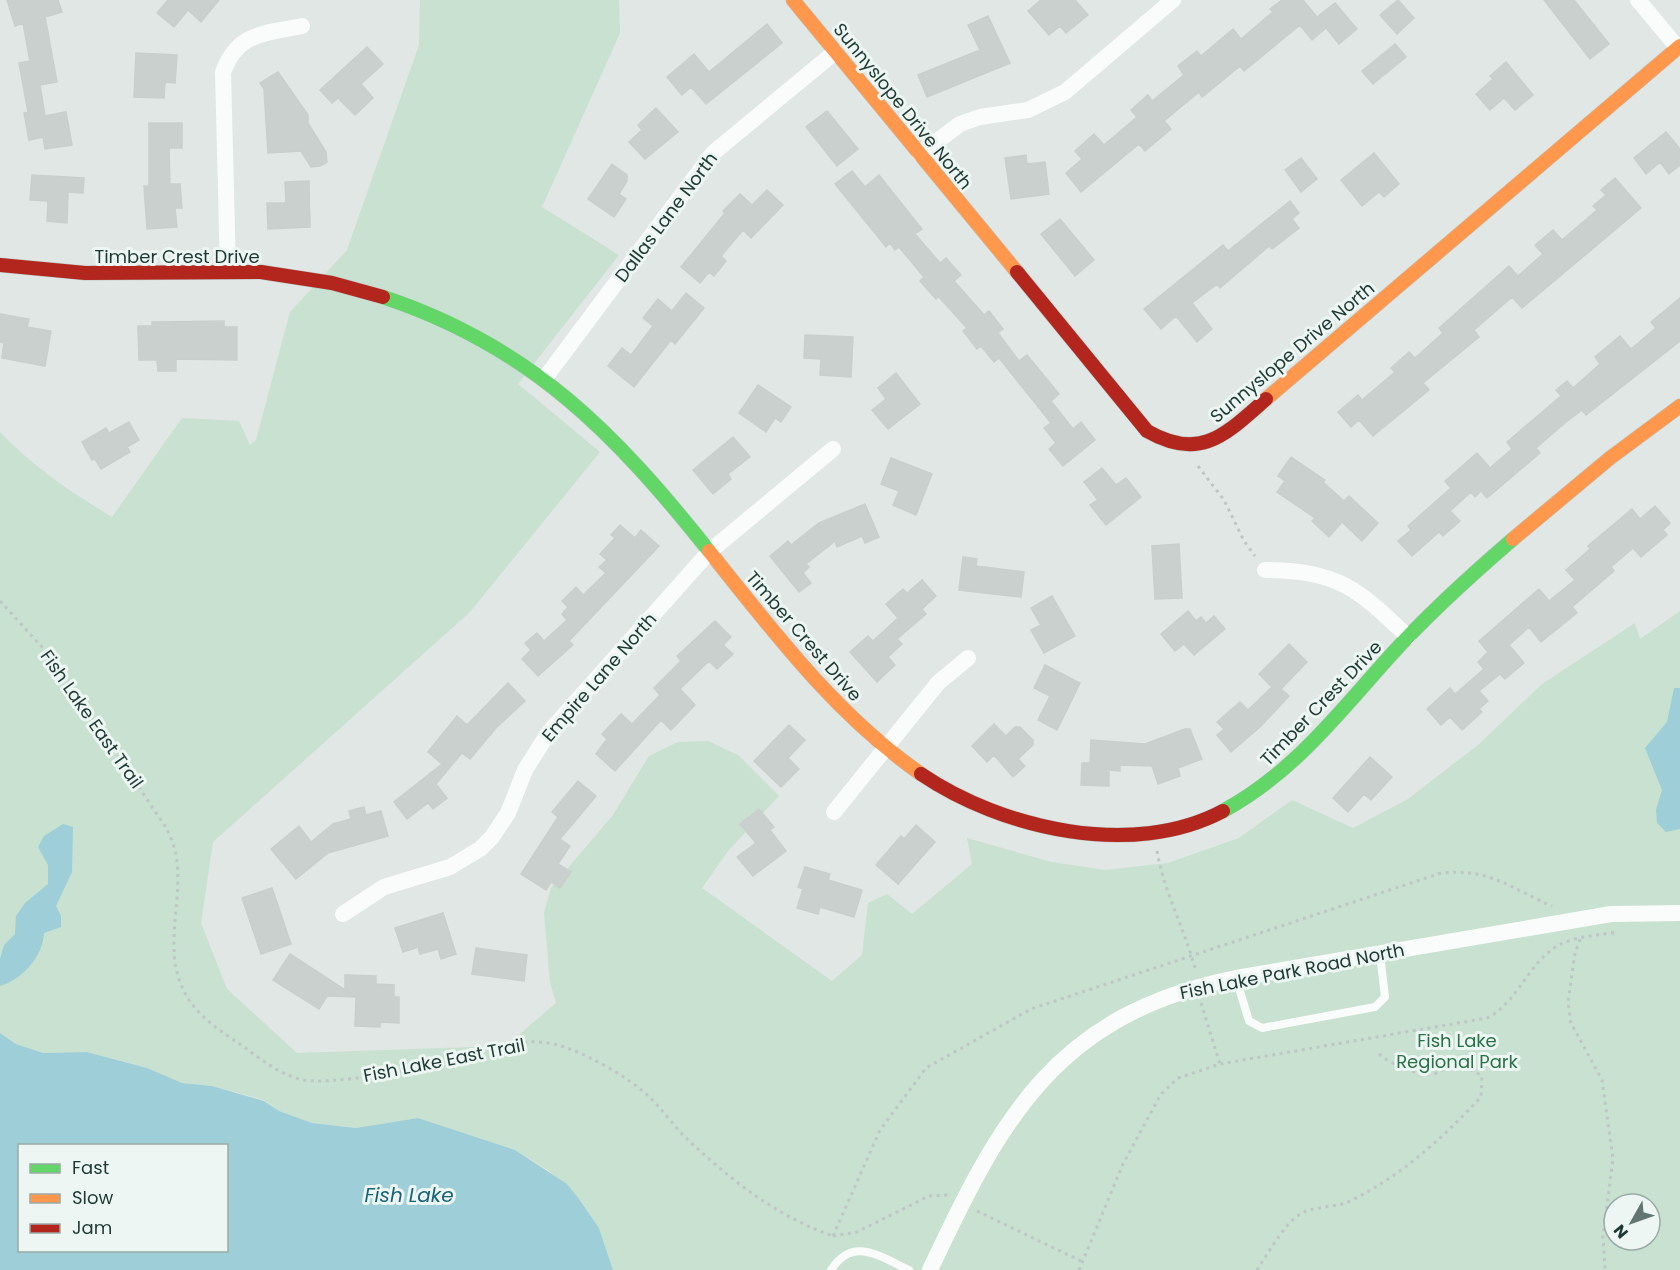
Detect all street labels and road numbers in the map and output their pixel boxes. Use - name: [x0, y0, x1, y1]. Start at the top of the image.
- street label: Sunnyslope Drive North: [828, 17, 978, 195]
- street label: Dallas Lane North: [609, 147, 723, 287]
- street label: Timber Crest Drive: [94, 244, 260, 269]
- street label: Sunnyslope Drive North: [1204, 276, 1380, 428]
- street label: Timber Crest Drive: [740, 565, 868, 707]
- street label: Empire Lane North: [536, 607, 662, 747]
- street label: Timber Crest Drive: [1255, 635, 1387, 771]
- street label: Fish Lake East Trail: [35, 645, 149, 793]
- street label: Fish Lake Park Road North: [1178, 937, 1406, 1005]
- street label: Fish Lake East Trail: [361, 1032, 527, 1088]

